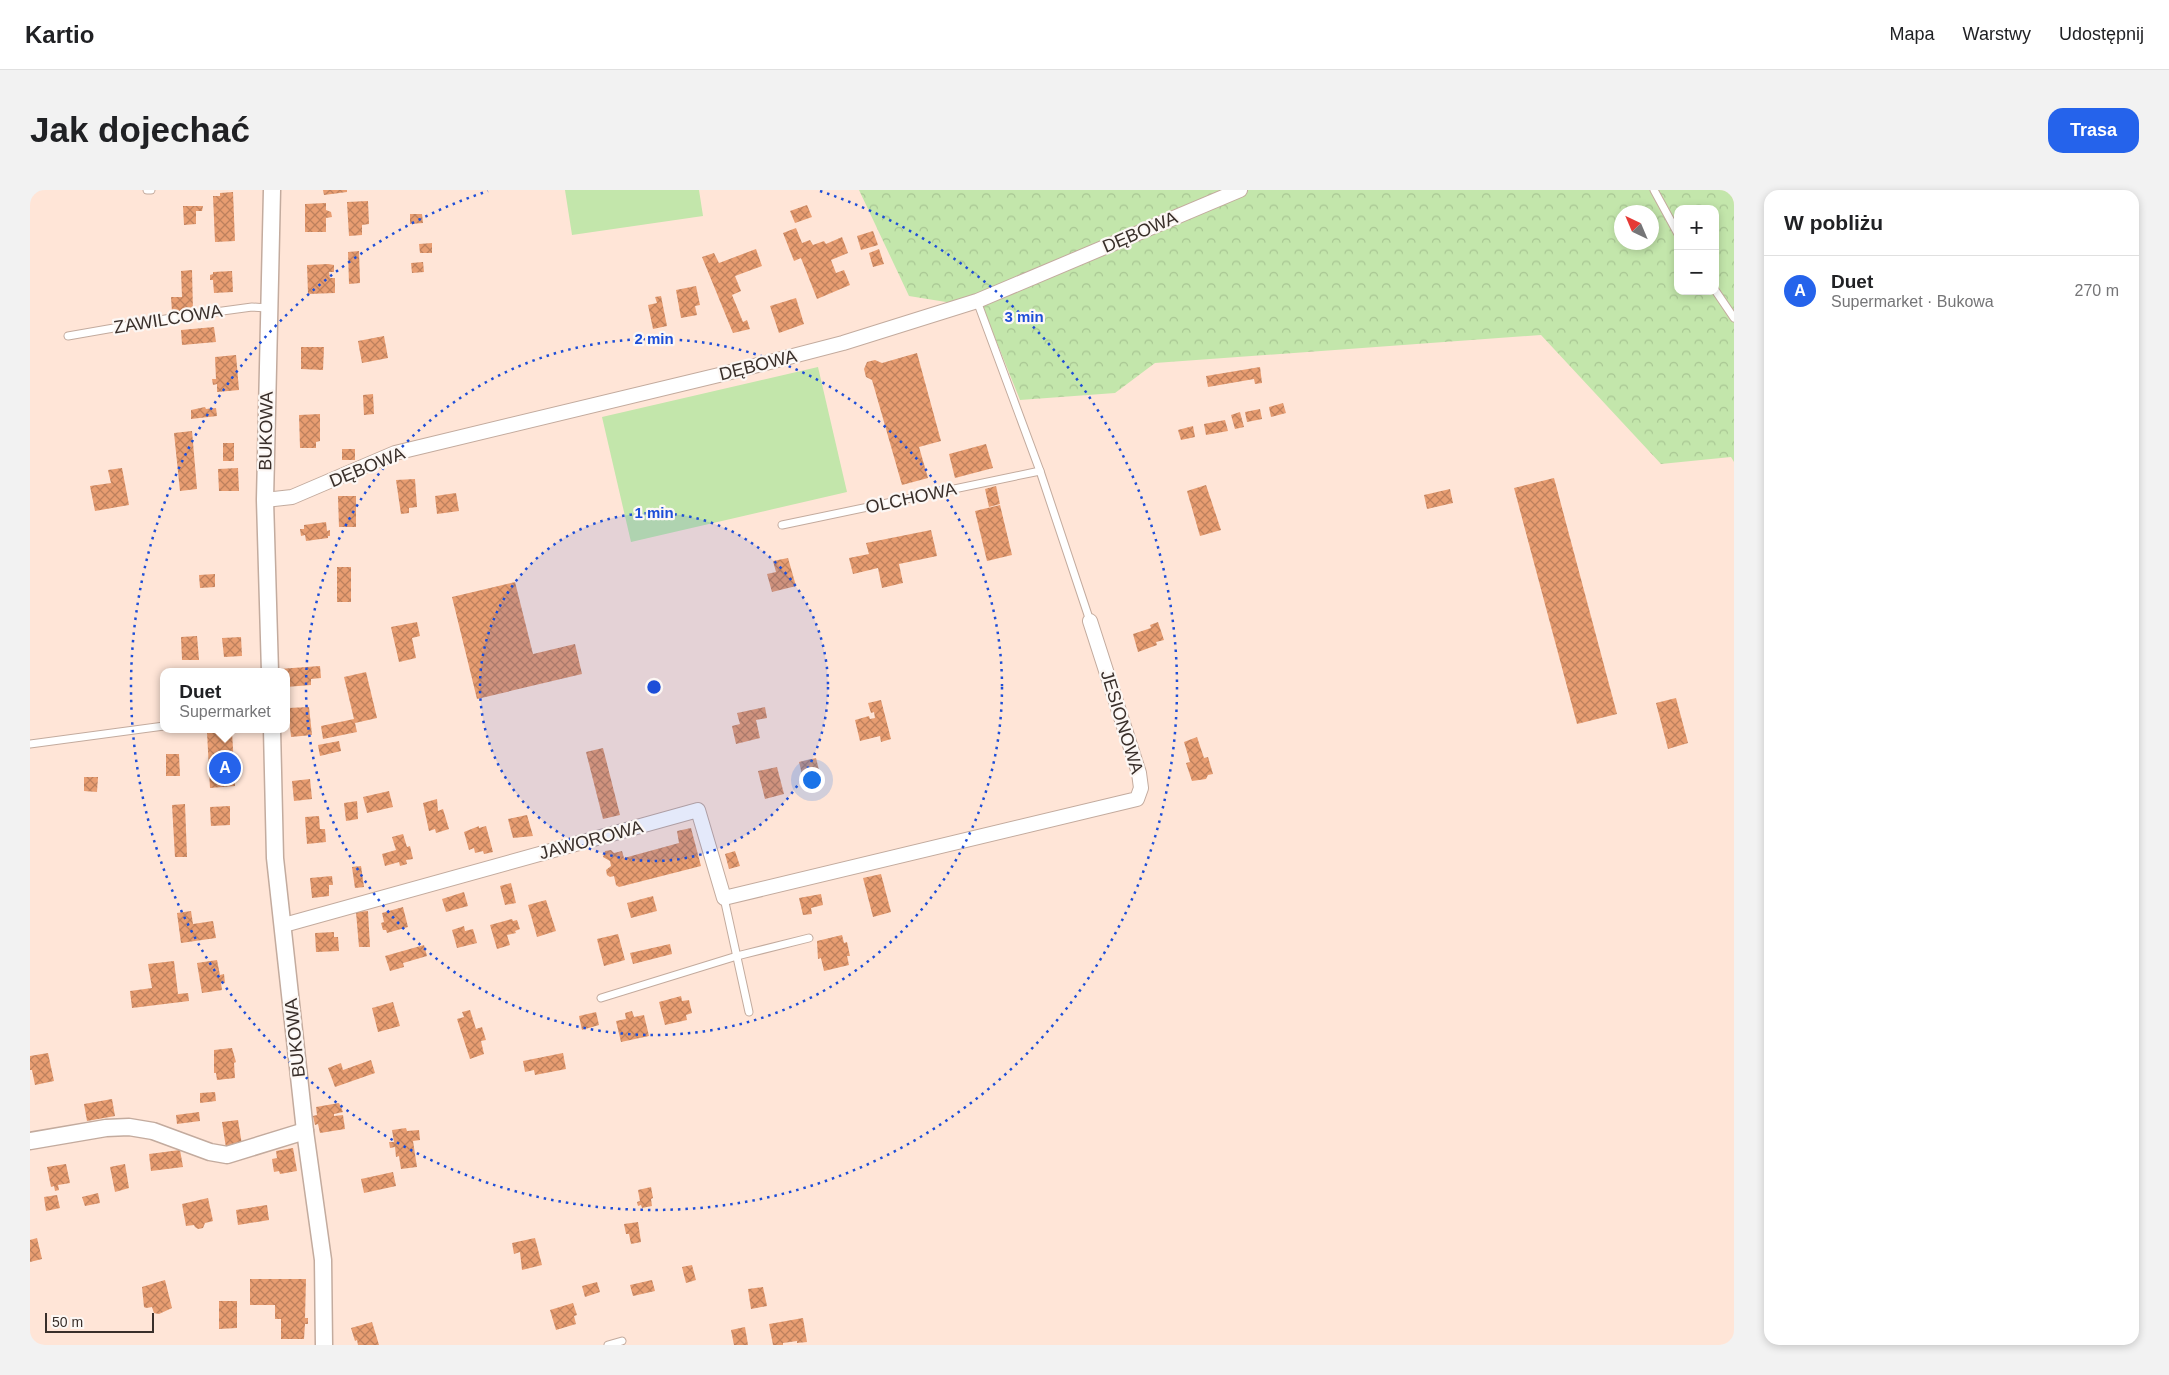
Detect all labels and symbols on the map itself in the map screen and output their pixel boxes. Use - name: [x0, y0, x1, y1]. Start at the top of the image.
- north arrow: [1614, 205, 1659, 250]
- street label: DĘBOWA: [1100, 207, 1180, 257]
- street label: ZAWILCOWA: [112, 301, 224, 337]
- text: 3 min: [1004, 308, 1044, 325]
- text: 2 min: [634, 330, 674, 347]
- street label: DĘBOWA: [717, 346, 799, 384]
- street label: BUKOWA: [255, 391, 277, 471]
- street label: DĘBOWA: [326, 443, 408, 491]
- street label: OLCHOWA: [864, 479, 958, 517]
- text: 1 min: [634, 504, 674, 521]
- street label: JESIONOWA: [1097, 668, 1147, 776]
- centre of rings: [645, 678, 663, 696]
- pin: A: [209, 749, 241, 787]
- your location: [799, 767, 825, 793]
- street label: JAWOROWA: [537, 817, 645, 863]
- street label: BUKOWA: [281, 998, 309, 1078]
- scale bar: [45, 1310, 154, 1333]

